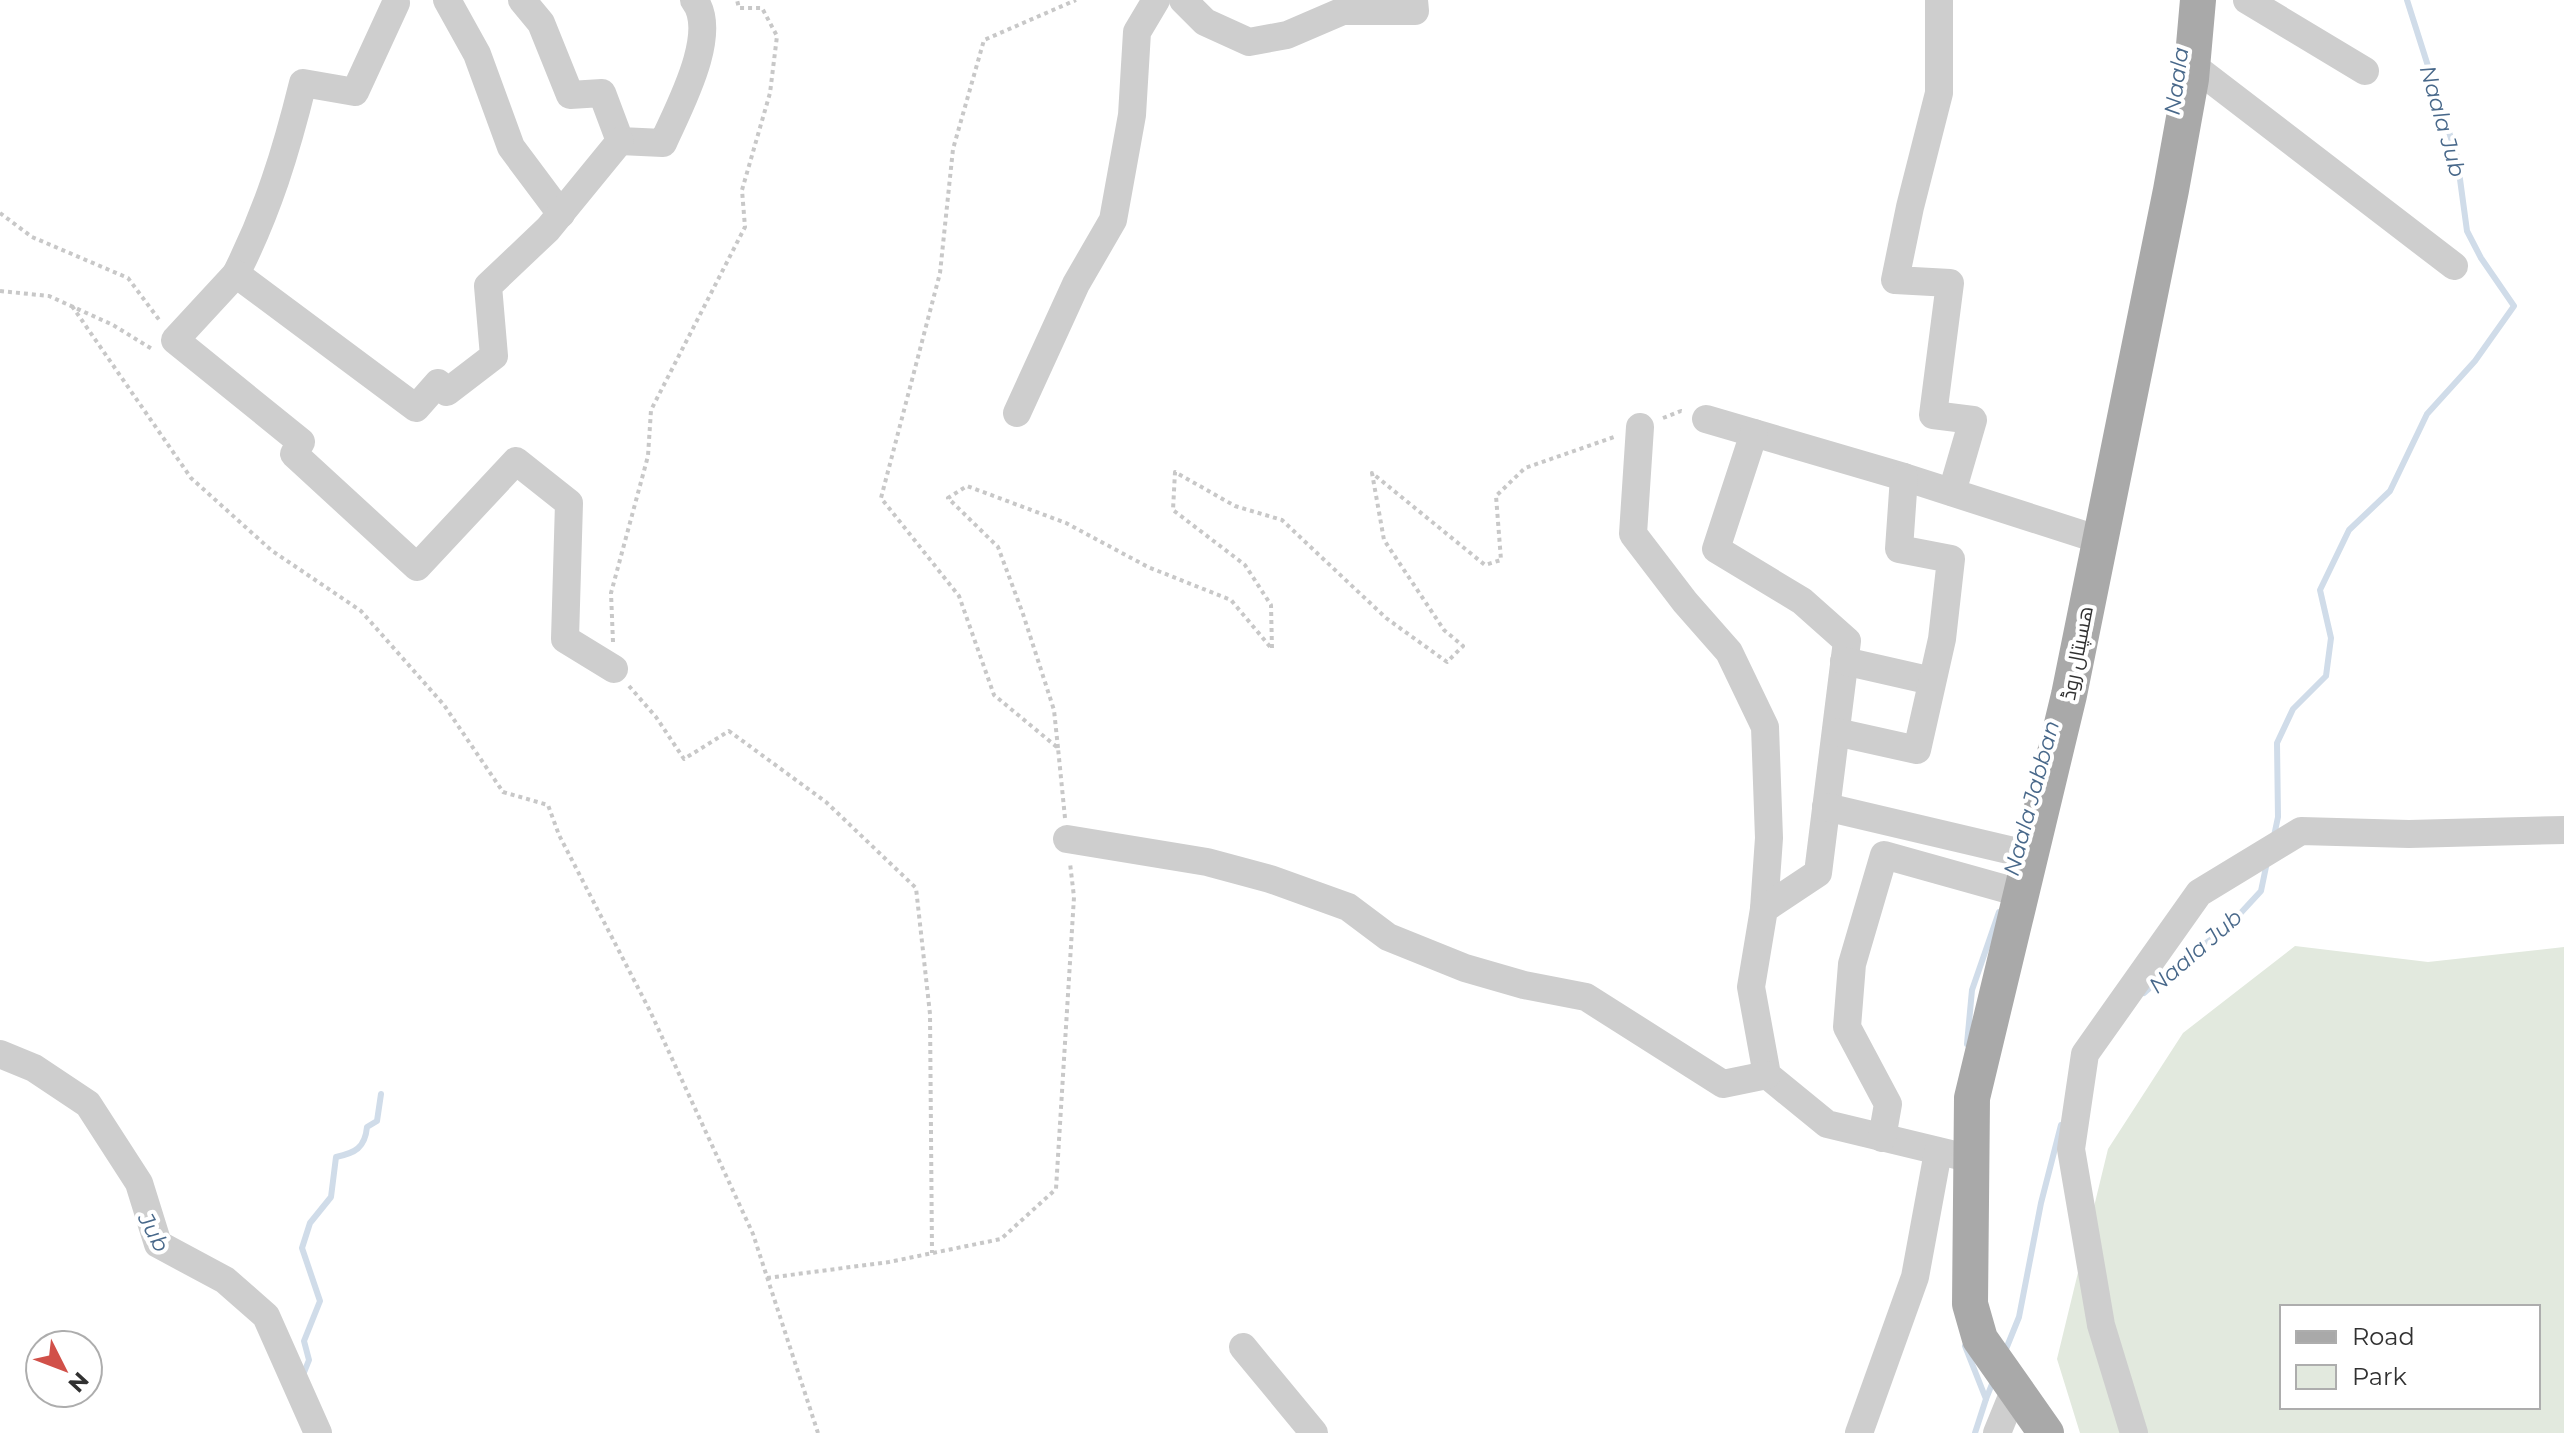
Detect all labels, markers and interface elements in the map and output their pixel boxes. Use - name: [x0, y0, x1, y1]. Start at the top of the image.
- water label: Naala: [2158, 45, 2195, 117]
- water label: Naala Jub: [2414, 62, 2471, 180]
- street label: ھسپتال روڈ: [2056, 604, 2099, 702]
- water label: Naala Jabban: [1998, 718, 2065, 879]
- water label: Naala Jub: [2143, 903, 2248, 999]
- water label: Jub: [132, 1207, 175, 1257]
- legend: [2280, 1305, 2540, 1409]
- text: Road: [2352, 1322, 2415, 1351]
- north arrow: [24, 1329, 104, 1409]
- text: Park: [2352, 1362, 2407, 1391]
- text: N: [63, 1366, 94, 1398]

